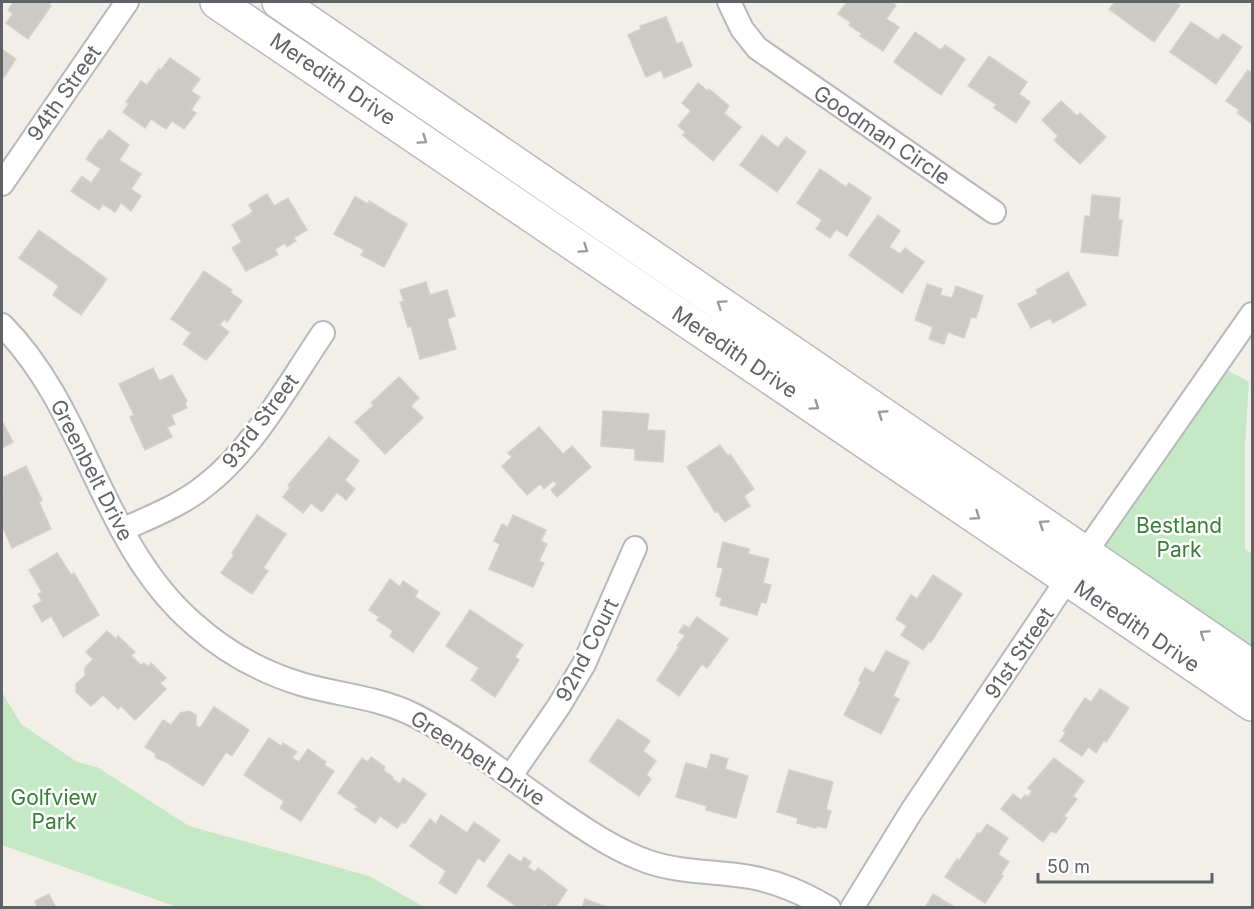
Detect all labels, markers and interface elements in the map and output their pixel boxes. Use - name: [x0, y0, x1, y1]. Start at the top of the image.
- street label: Meredith Drive: [265, 28, 401, 130]
- street label: 94th Street: [22, 40, 106, 146]
- street label: Goodman Circle: [809, 80, 955, 190]
- one-way arrow: [416, 133, 427, 144]
- one-way arrow: [577, 242, 588, 253]
- one-way arrow: [717, 300, 728, 311]
- street label: Meredith Drive: [667, 301, 803, 403]
- street label: 93rd Street: [216, 369, 304, 473]
- street label: Greenbelt Drive: [46, 395, 138, 545]
- one-way arrow: [808, 399, 819, 410]
- one-way arrow: [878, 410, 889, 421]
- one-way arrow: [969, 509, 980, 520]
- park label: Bestland Park: [1136, 513, 1222, 562]
- one-way arrow: [1039, 520, 1050, 531]
- street label: Meredith Drive: [1069, 575, 1205, 677]
- street label: 92nd Court: [550, 594, 624, 706]
- street label: 91st Street: [979, 603, 1059, 703]
- one-way arrow: [1200, 630, 1211, 641]
- street label: Greenbelt Drive: [406, 705, 550, 811]
- park label: Golfview Park: [10, 785, 98, 834]
- scale bar: [1038, 846, 1212, 884]
- text: 50 m: [1047, 856, 1090, 877]

